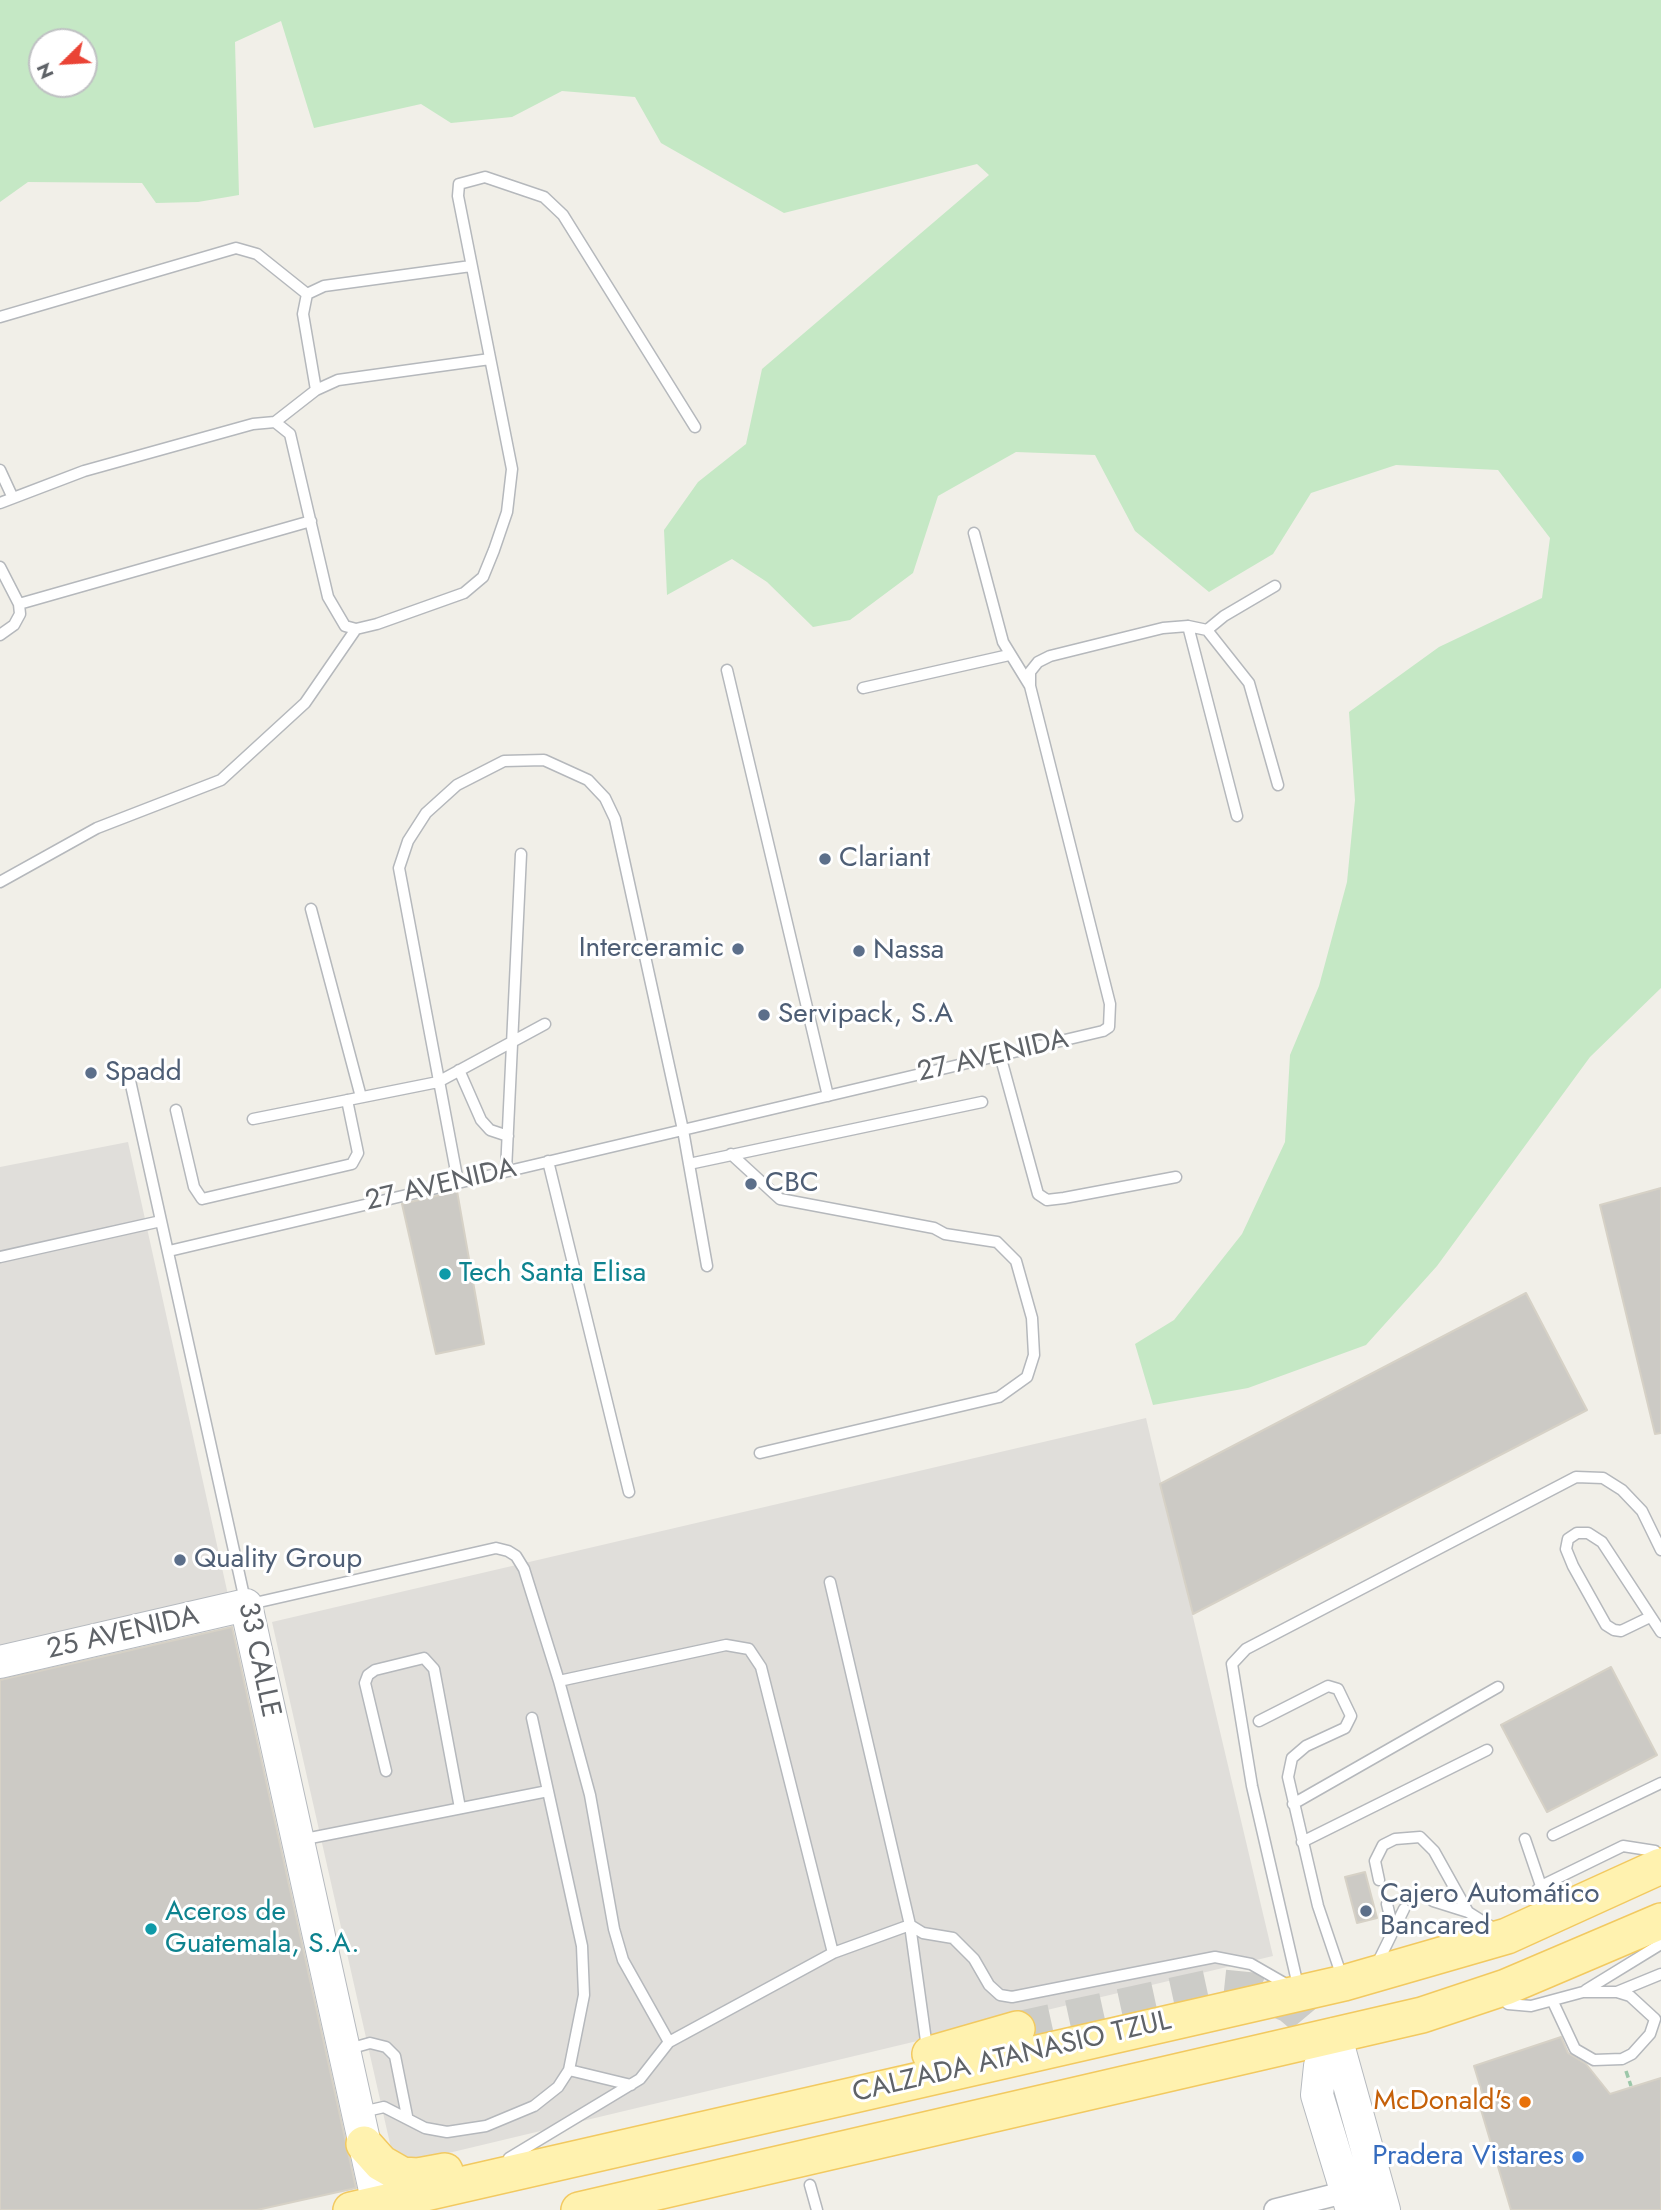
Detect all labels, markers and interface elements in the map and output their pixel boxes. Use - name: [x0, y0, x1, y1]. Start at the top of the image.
- north arrow: [28, 28, 98, 98]
- text: N: [30, 59, 61, 83]
- place label: Clariant: [839, 842, 930, 876]
- marker: Clariant: [817, 851, 833, 867]
- place label: Interceramic: [579, 932, 724, 966]
- place label: Nassa: [873, 934, 944, 968]
- marker: Interceramic: [730, 941, 746, 957]
- marker: Nassa: [851, 943, 867, 959]
- place label: Servipack, S.A: [778, 998, 953, 1032]
- marker: Servipack, S.A: [756, 1007, 772, 1023]
- street label: 27 AVENIDA: [914, 1023, 1072, 1091]
- place label: Spadd: [105, 1056, 182, 1090]
- marker: Spadd: [83, 1065, 99, 1081]
- street label: 27 AVENIDA: [362, 1152, 520, 1220]
- place label: CBC: [765, 1167, 819, 1201]
- marker: CBC: [743, 1176, 759, 1192]
- place label: Tech Santa Elisa: [459, 1257, 646, 1291]
- marker: Tech Santa Elisa: [437, 1266, 453, 1282]
- place label: Quality Group: [194, 1543, 362, 1577]
- marker: Quality Group: [172, 1552, 188, 1568]
- street label: 33 CALLE: [229, 1599, 287, 1721]
- street label: 25 AVENIDA: [44, 1600, 202, 1668]
- place label: Cajero Automático Bancared: [1380, 1878, 1600, 1944]
- place label: Aceros de Guatemala, S.A.: [165, 1896, 360, 1962]
- marker: Cajero Automático Bancared: [1358, 1903, 1374, 1919]
- marker: Aceros de Guatemala, S.A.: [143, 1921, 159, 1937]
- street label: CALZADA ATANASIO TZUL: [849, 2005, 1175, 2111]
- place label: McDonald's: [1374, 2085, 1511, 2119]
- marker: McDonald's: [1517, 2094, 1533, 2110]
- place label: Pradera Vistares: [1372, 2140, 1564, 2174]
- marker: Pradera Vistares: [1570, 2149, 1586, 2165]

